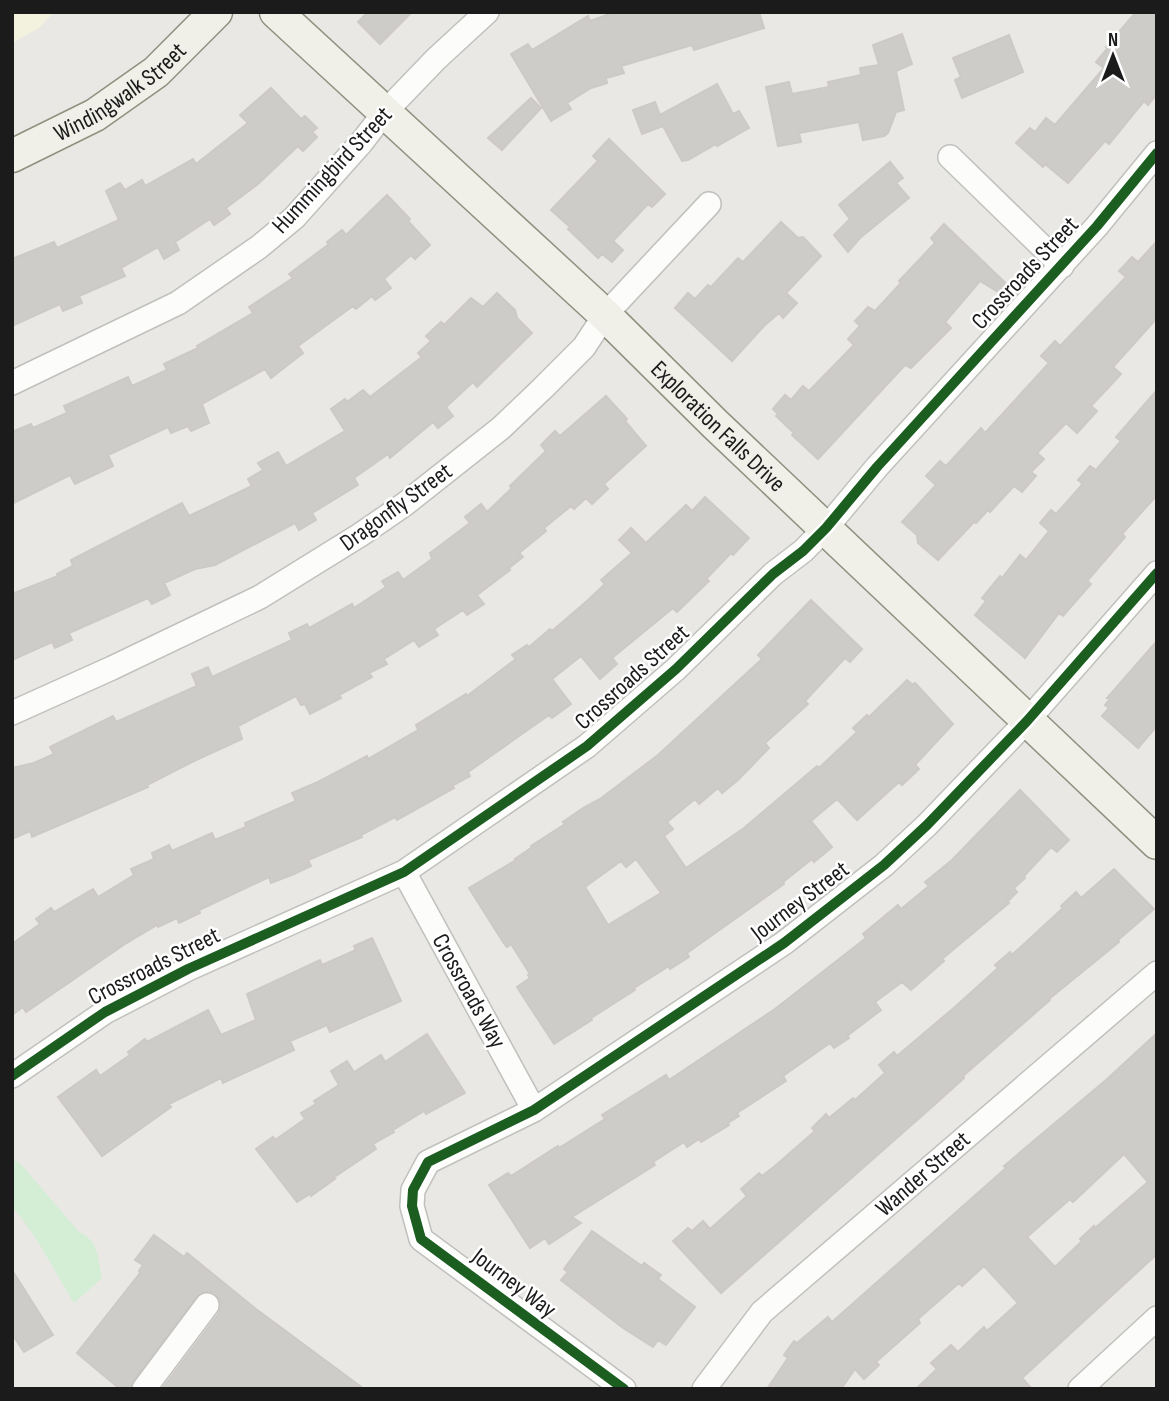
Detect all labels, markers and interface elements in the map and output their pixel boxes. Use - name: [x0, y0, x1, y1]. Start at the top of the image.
- north arrow: [1078, 21, 1148, 91]
- text: N: [1108, 29, 1118, 52]
- street label: Windingwalk Street: [49, 36, 192, 148]
- street label: Hummingbird Street: [266, 101, 398, 239]
- street label: Crossroads Street: [965, 211, 1085, 335]
- street label: Exploration Falls Drive: [645, 354, 792, 498]
- street label: Dragonfly Street: [334, 457, 458, 557]
- street label: Crossroads Street: [569, 618, 695, 736]
- street label: Journey Street: [744, 855, 855, 948]
- street label: Crossroads Street: [83, 920, 225, 1012]
- street label: Crossroads Way: [426, 929, 512, 1053]
- street label: Wander Street: [870, 1125, 976, 1223]
- street label: Journey Way: [465, 1241, 562, 1324]

